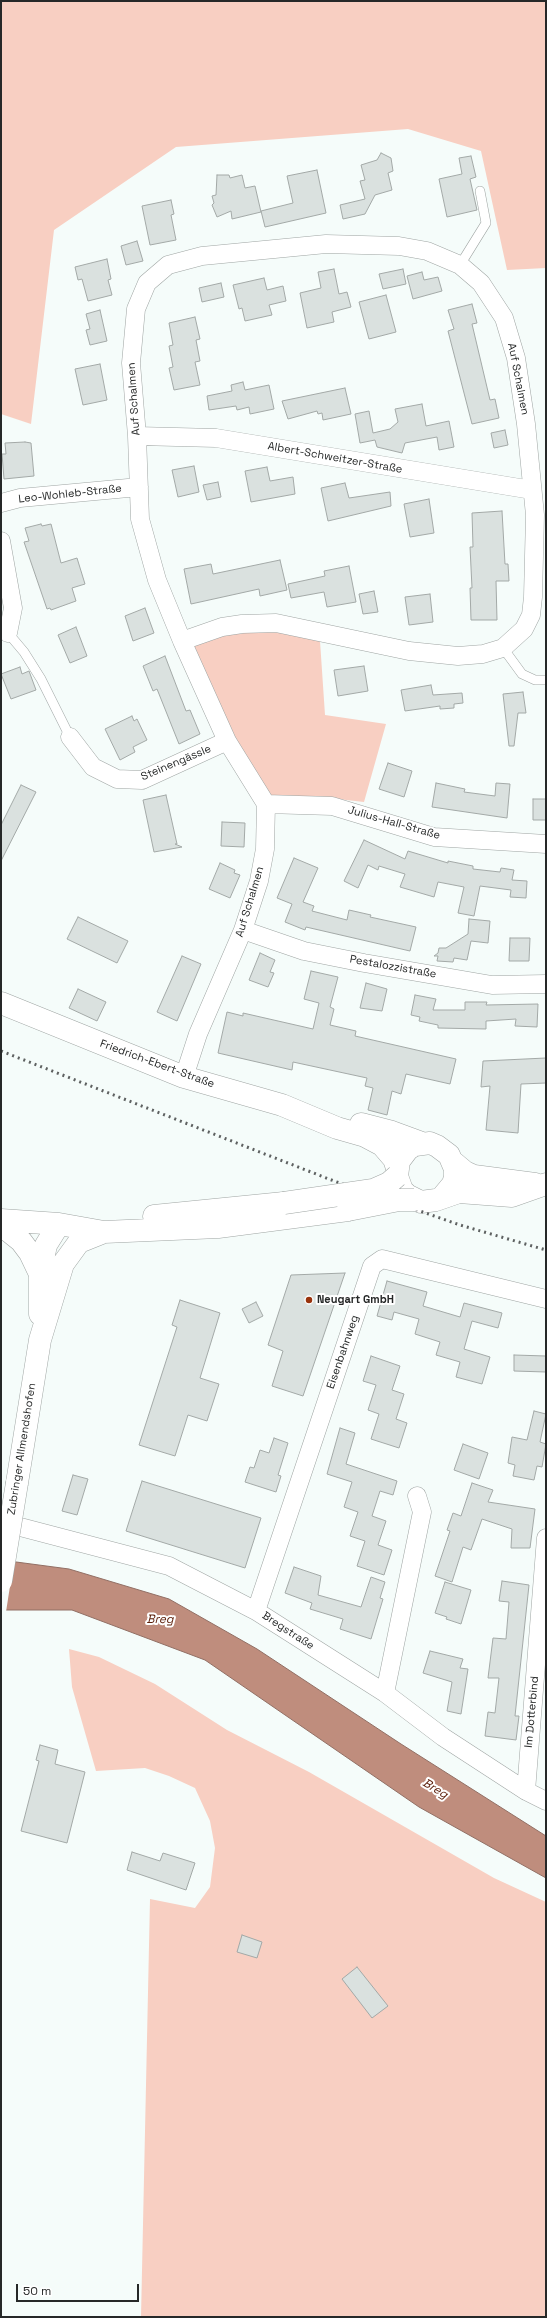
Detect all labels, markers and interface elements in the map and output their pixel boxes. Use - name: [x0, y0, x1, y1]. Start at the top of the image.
- street label: Auf Schalmen: [505, 342, 531, 416]
- street label: Auf Schalmen: [125, 362, 143, 436]
- street label: Albert-Schweitzer-Straße: [267, 440, 403, 476]
- street label: Leo-Wohleb-Straße: [18, 482, 122, 506]
- street label: Steinengässle: [139, 742, 213, 784]
- street label: Julius-Hall-Straße: [346, 804, 442, 842]
- street label: Auf Schalmen: [233, 865, 267, 939]
- street label: Pestalozzistraße: [349, 953, 437, 981]
- street label: Friedrich-Ebert-Straße: [98, 1037, 216, 1091]
- place label: Neugart GmbH: [317, 1293, 394, 1307]
- marker: Neugart GmbH: [304, 1295, 314, 1305]
- street label: Eisenbahnweg: [324, 1313, 362, 1391]
- street label: Zubringer Allmendshofen: [5, 1382, 39, 1516]
- street label: Bregstraße: [260, 1609, 316, 1653]
- water label: Breg: [146, 1613, 174, 1627]
- street label: Im Dotterbind: [522, 1676, 542, 1748]
- water label: Breg: [420, 1776, 450, 1802]
- scale bar: [18, 2276, 141, 2302]
- text: 50 m: [23, 2283, 51, 2299]

